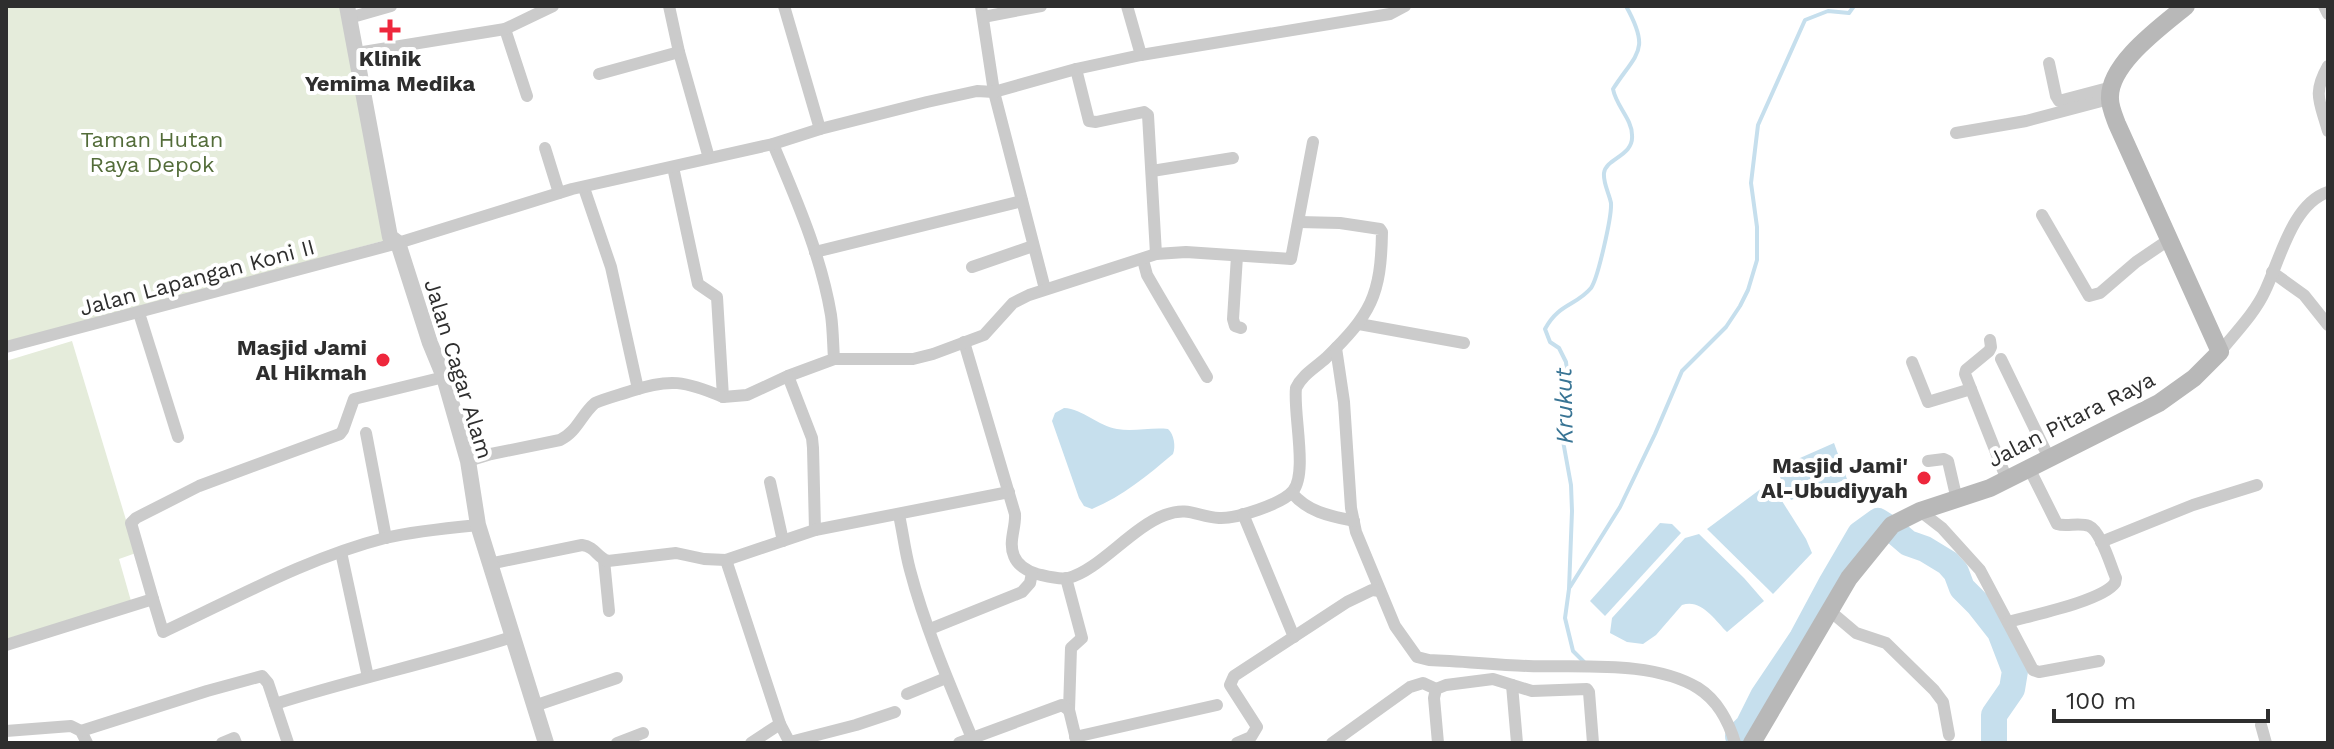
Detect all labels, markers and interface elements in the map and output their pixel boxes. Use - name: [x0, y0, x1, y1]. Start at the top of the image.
- marker: Klinik Yemima Medika: [379, 19, 401, 41]
- place label: Klinik Yemima Medika: [305, 46, 476, 96]
- park label: Taman Hutan Raya Depok: [81, 127, 223, 177]
- street label: Jalan Lapangan Koni II: [77, 234, 317, 321]
- street label: Jalan Cagar Alam: [419, 276, 498, 462]
- place label: Masjid Jami Al Hikmah: [237, 335, 367, 385]
- marker: Masjid Jami Al Hikmah: [374, 351, 392, 369]
- water label: Krukut: [1549, 366, 1579, 444]
- street label: Jalan Pitara Raya: [1984, 367, 2159, 472]
- place label: Masjid Jami' Al-Ubudiyyah: [1761, 453, 1908, 503]
- marker: Masjid Jami' Al-Ubudiyyah: [1915, 469, 1933, 487]
- scale bar: [2054, 673, 2268, 723]
- text: 100 m: [2066, 687, 2136, 715]

